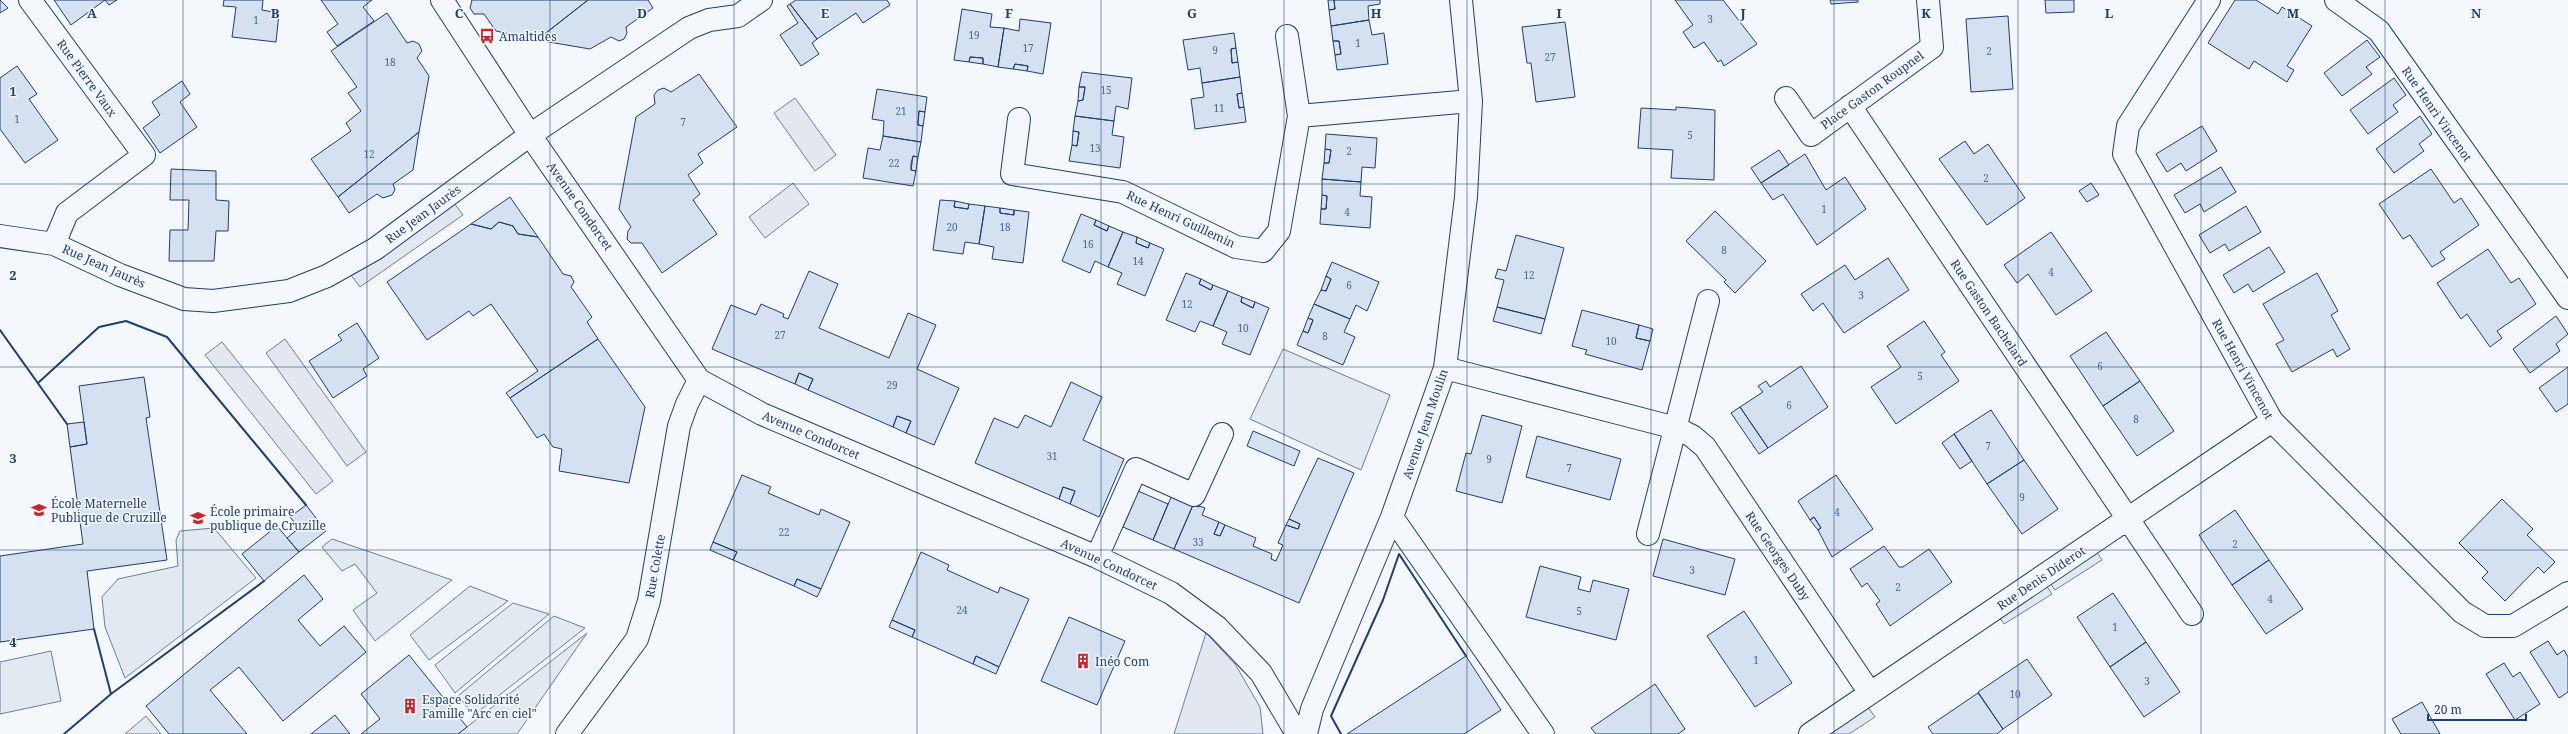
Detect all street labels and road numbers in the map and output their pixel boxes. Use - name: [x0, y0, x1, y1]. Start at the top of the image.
- street label: Rue Pierre Vaux: [53, 36, 121, 120]
- street label: Place Gaston Roupnel: [1817, 47, 1927, 133]
- street label: Rue Henri Vincenot: [2398, 63, 2476, 165]
- street label: Avenue Condorcet: [543, 158, 617, 254]
- street label: Rue Jean Jaurès: [382, 181, 464, 247]
- street label: Rue Henri Guillemin: [1124, 186, 1238, 252]
- street label: Rue Jean Jaurès: [60, 240, 148, 292]
- street label: Rue Gaston Bachelard: [1947, 256, 2032, 370]
- street label: Rue Henri Vincenot: [2208, 316, 2278, 422]
- street label: Avenue Jean Moulin: [1398, 366, 1452, 481]
- street label: Avenue Condorcet: [760, 407, 862, 463]
- street label: Rue Georges Duby: [1742, 508, 1814, 604]
- street label: Rue Colette: [641, 533, 669, 599]
- street label: Avenue Condorcet: [1058, 534, 1160, 594]
- street label: Rue Denis Diderot: [1993, 542, 2089, 614]

